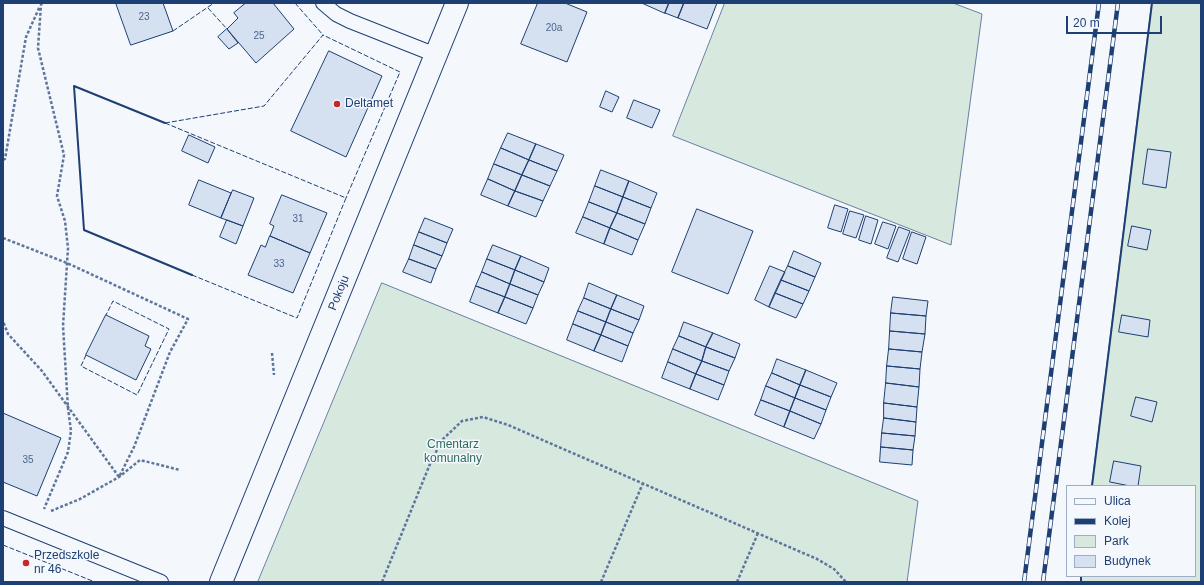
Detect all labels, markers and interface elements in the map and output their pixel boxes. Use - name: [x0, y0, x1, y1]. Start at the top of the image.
- scale bar: [1068, 8, 1164, 34]
- house number: 23: [138, 11, 150, 23]
- text: 20 m: [1073, 16, 1100, 30]
- house number: 20a: [546, 22, 562, 34]
- house number: 25: [253, 30, 265, 42]
- place label: Deltamet: [345, 97, 393, 111]
- marker: Deltamet: [332, 99, 342, 109]
- house number: 31: [292, 213, 304, 225]
- house number: 33: [273, 258, 285, 270]
- street label: Pokoju: [325, 273, 353, 313]
- park label: Cmentarz komunalny: [424, 438, 482, 466]
- house number: 35: [22, 454, 34, 466]
- legend: [1066, 485, 1196, 577]
- text: Ulica: [1104, 494, 1131, 508]
- text: Kolej: [1104, 514, 1131, 528]
- text: Park: [1104, 534, 1129, 548]
- place label: Przedszkole nr 46: [34, 549, 99, 577]
- text: Budynek: [1104, 554, 1151, 568]
- marker: Przedszkole nr 46: [21, 558, 31, 568]

